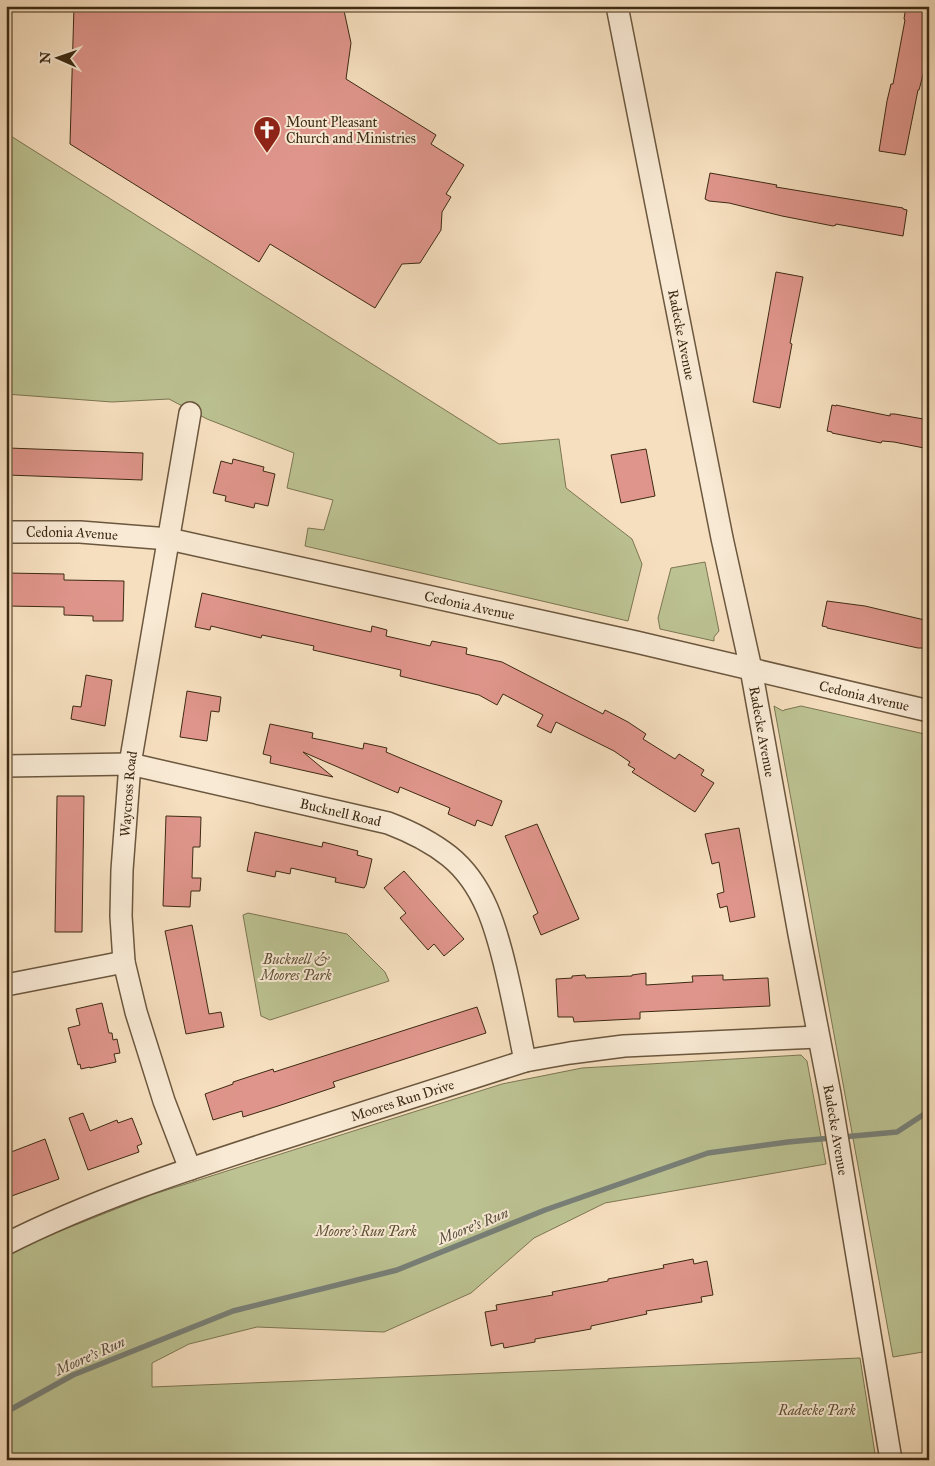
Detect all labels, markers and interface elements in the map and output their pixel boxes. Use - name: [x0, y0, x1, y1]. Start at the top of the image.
- north arrow: [32, 32, 82, 82]
- text: N: [37, 51, 54, 64]
- place label: Mount Pleasant Church and Ministries: [286, 114, 416, 147]
- church icon: Mount Pleasant Church and Ministries: [252, 115, 282, 154]
- street label: Radecke Avenue: [665, 288, 699, 382]
- street label: Cedonia Avenue: [26, 523, 119, 543]
- street label: Cedonia Avenue: [423, 587, 516, 624]
- street label: Cedonia Avenue: [818, 677, 911, 715]
- street label: Radecke Avenue: [746, 685, 779, 778]
- street label: Waycross Road: [116, 750, 141, 837]
- street label: Bucknell Road: [298, 795, 383, 830]
- park label: Bucknell & Moores Park: [258, 951, 332, 984]
- street label: Moores Run Drive: [348, 1076, 456, 1125]
- street label: Radecke Avenue: [820, 1083, 852, 1177]
- water label: Moore's Run: [433, 1204, 511, 1249]
- park label: Moore's Run Park: [313, 1223, 418, 1240]
- water label: Moore's Run: [50, 1333, 128, 1380]
- park label: Radecke Park: [777, 1402, 857, 1419]

